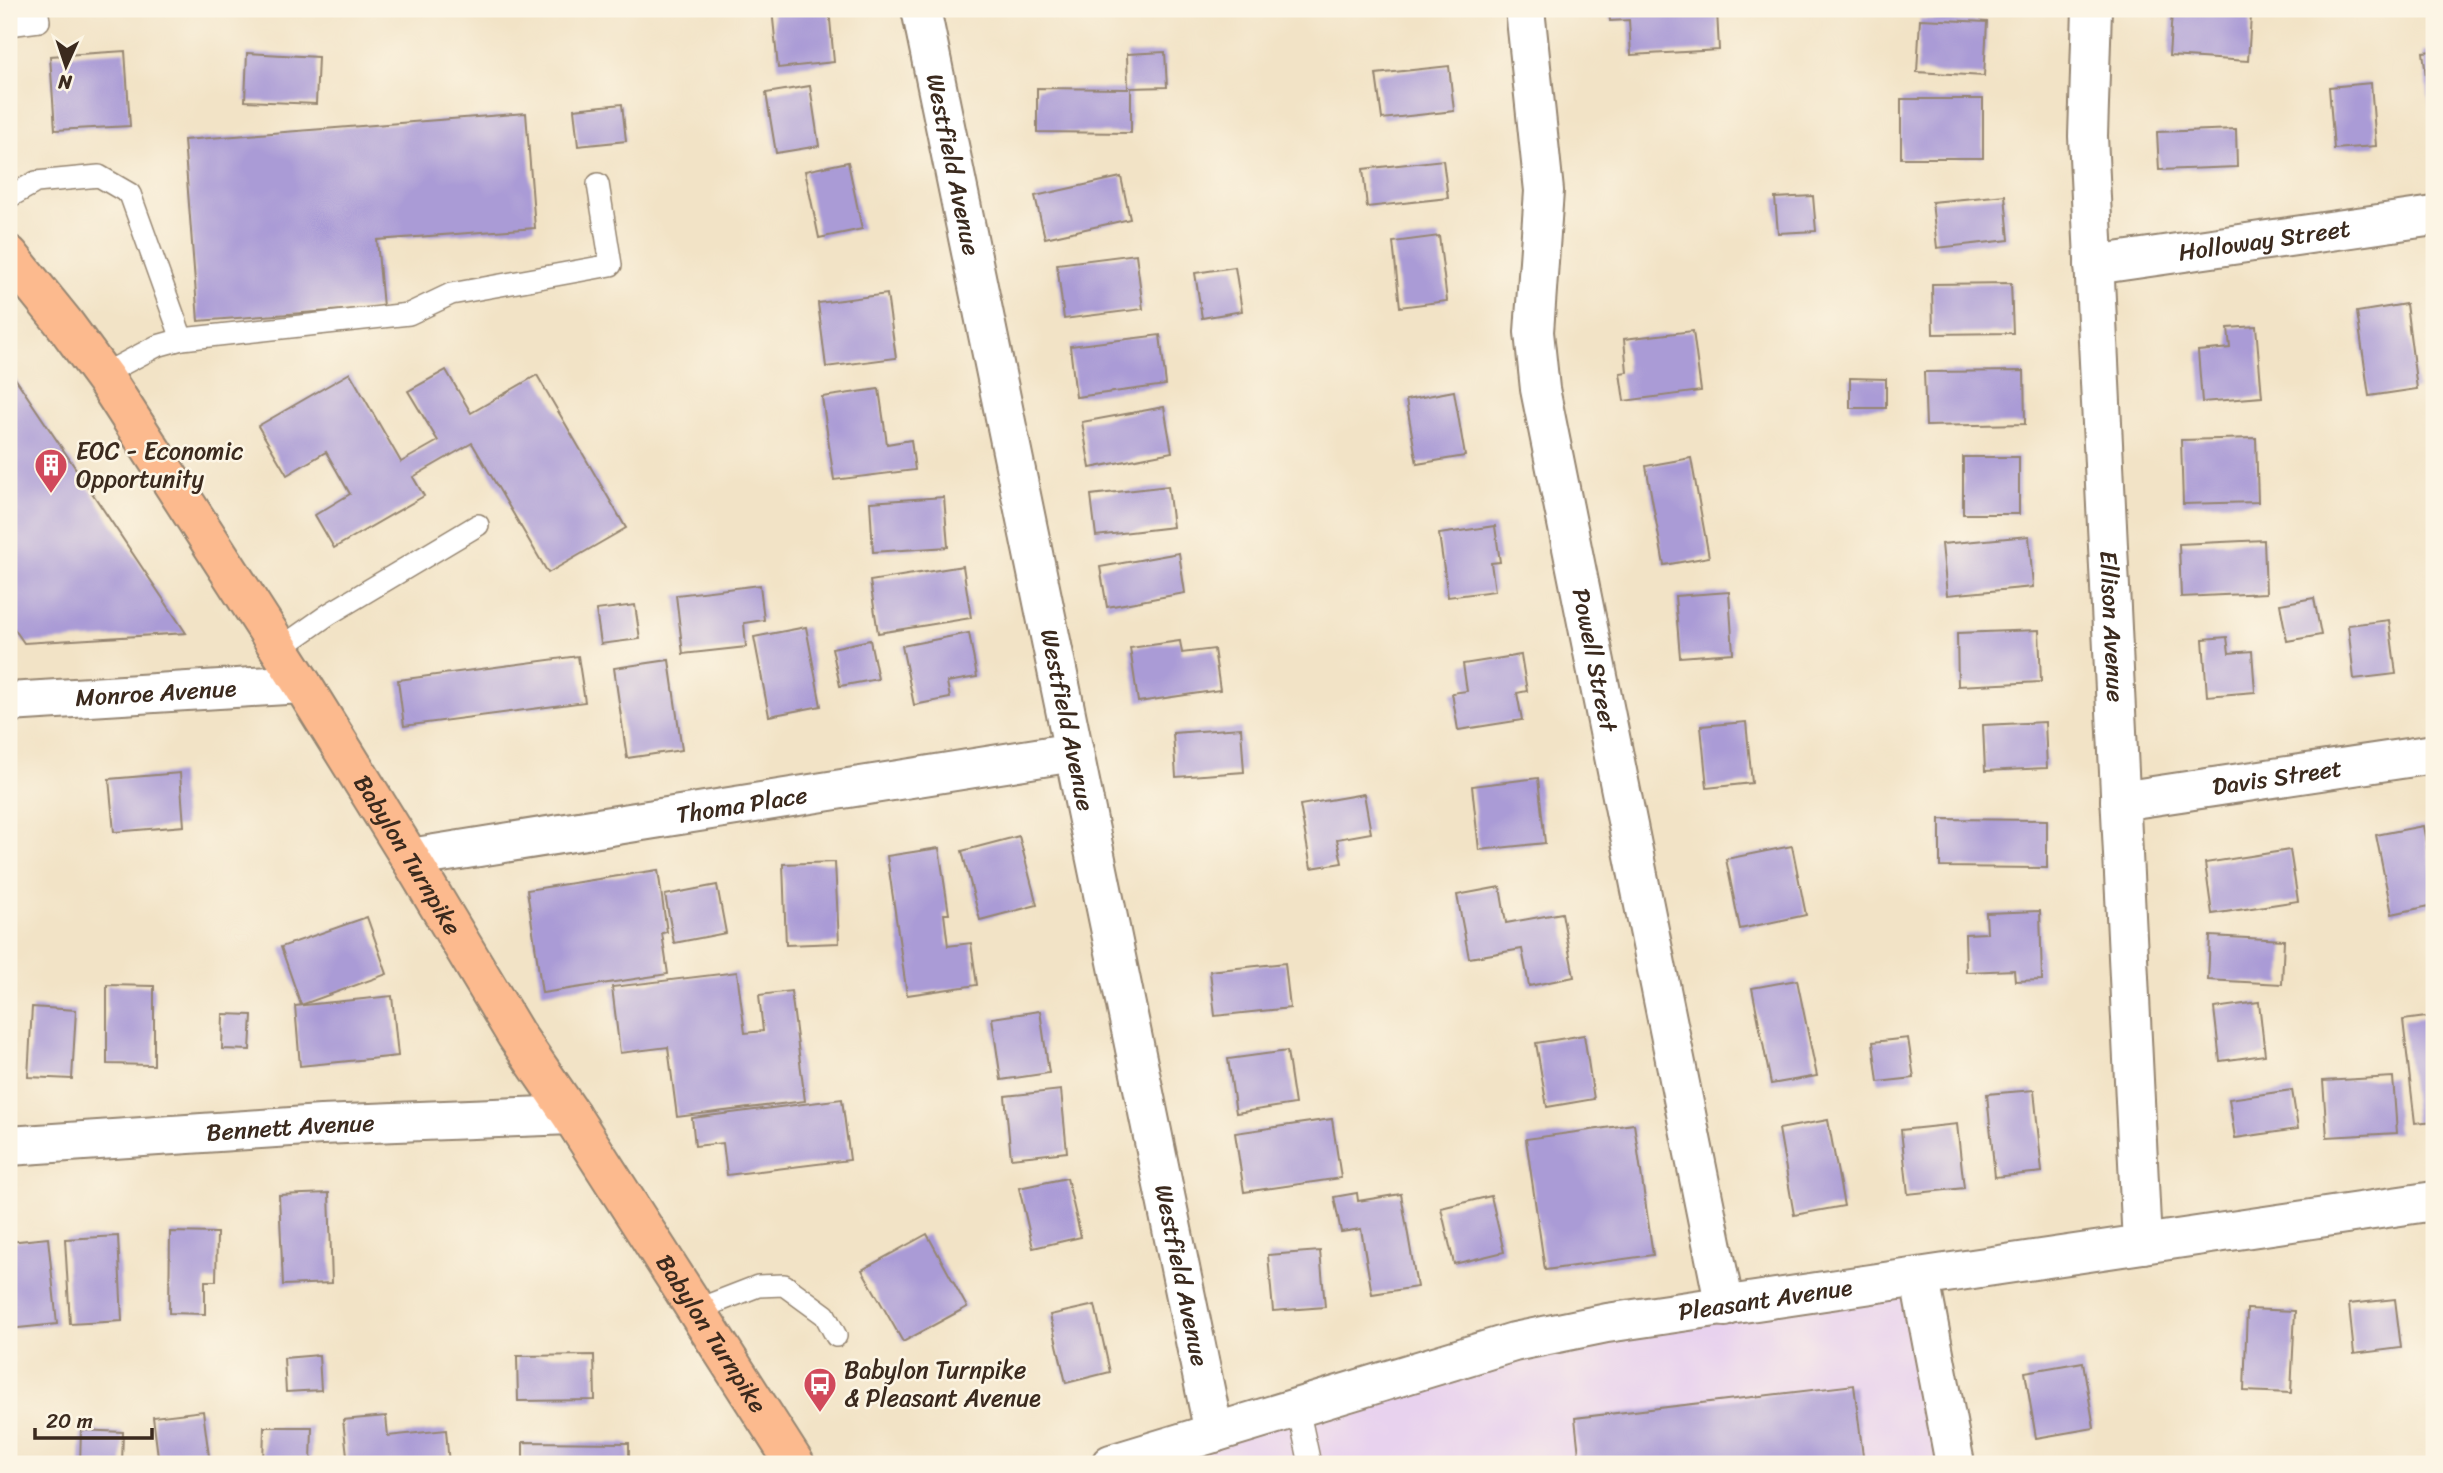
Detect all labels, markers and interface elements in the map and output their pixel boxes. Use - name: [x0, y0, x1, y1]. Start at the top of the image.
- north arrow: [32, 32, 102, 102]
- text: N: [57, 66, 74, 99]
- street label: Westfield Avenue: [914, 70, 992, 260]
- street label: Holloway Street: [2176, 207, 2353, 274]
- place label: EOC - Economic Opportunity: [76, 430, 243, 500]
- building icon: EOC - Economic Opportunity: [32, 446, 70, 495]
- street label: Ellison Avenue: [2087, 550, 2137, 703]
- street label: Powell Street: [1560, 584, 1630, 737]
- street label: Westfield Avenue: [1028, 625, 1107, 815]
- street label: Monroe Avenue: [74, 667, 238, 719]
- street label: Davis Street: [2210, 747, 2345, 808]
- street label: Babylon Turnpike: [342, 766, 473, 944]
- street label: Thoma Place: [673, 774, 810, 836]
- street label: Bennett Avenue: [205, 1102, 375, 1154]
- street label: Westfield Avenue: [1142, 1181, 1221, 1370]
- street label: Babylon Turnpike: [644, 1246, 778, 1422]
- street label: Pleasant Avenue: [1675, 1266, 1856, 1333]
- place label: Babylon Turnpike & Pleasant Avenue: [844, 1349, 1041, 1419]
- bus stop icon: Babylon Turnpike & Pleasant Avenue: [801, 1365, 839, 1414]
- scale bar: [35, 1396, 152, 1440]
- text: 20 m: [46, 1402, 93, 1440]

